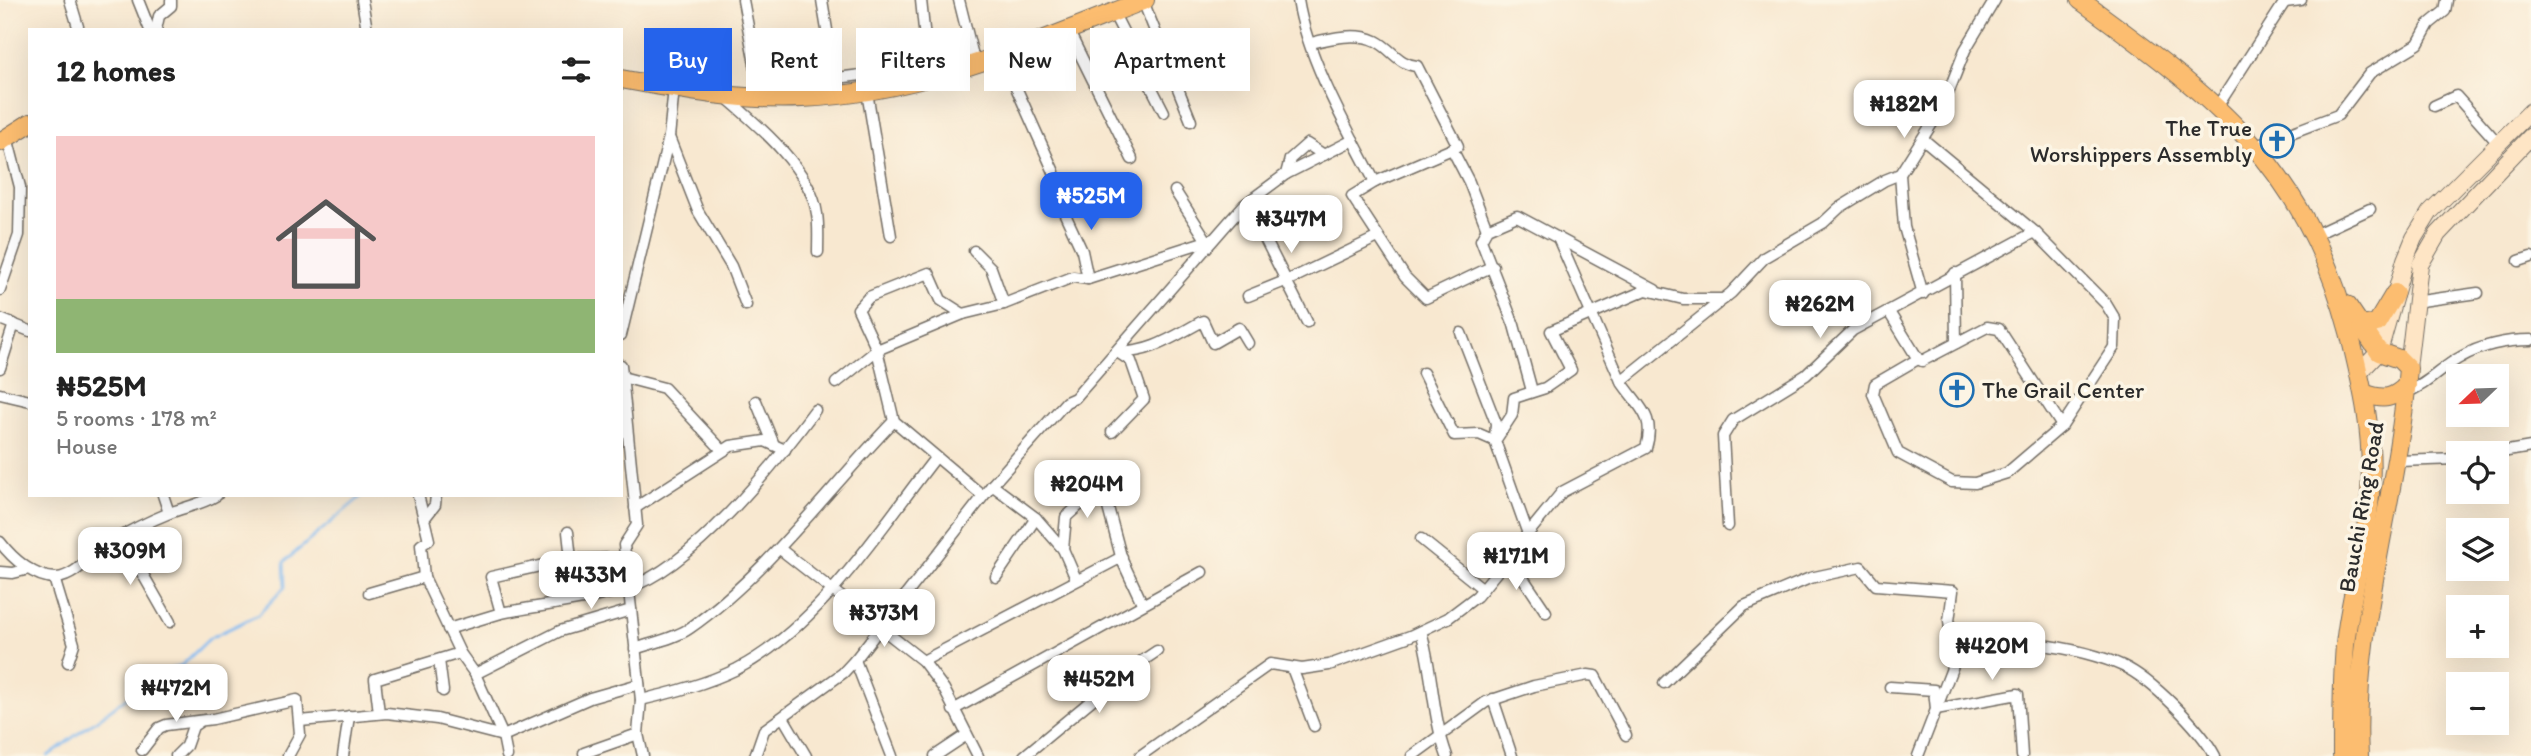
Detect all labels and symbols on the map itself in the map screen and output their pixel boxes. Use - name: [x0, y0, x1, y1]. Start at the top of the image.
- pin: ₦182M: [1855, 80, 1953, 140]
- place label: The True Worshippers Assembly: [2030, 114, 2252, 168]
- church icon: The True Worshippers Assembly: [2258, 122, 2296, 160]
- pin: ₦525M: [1042, 173, 1140, 232]
- pin: ₦347M: [1242, 196, 1340, 255]
- pin: ₦262M: [1771, 280, 1869, 340]
- north arrow: [2446, 364, 2510, 427]
- church icon: The Grail Center: [1938, 371, 1976, 409]
- place label: The Grail Center: [1982, 376, 2144, 404]
- street label: Bauchi Ring Road: [2332, 419, 2390, 595]
- pin: ₦204M: [1038, 461, 1136, 520]
- pin: ₦309M: [81, 528, 179, 587]
- pin: ₦171M: [1467, 532, 1565, 592]
- pin: ₦433M: [542, 552, 640, 611]
- pin: ₦373M: [835, 590, 933, 649]
- pin: ₦420M: [1943, 622, 2041, 682]
- pin: ₦452M: [1050, 656, 1148, 715]
- pin: ₦472M: [127, 664, 225, 724]

